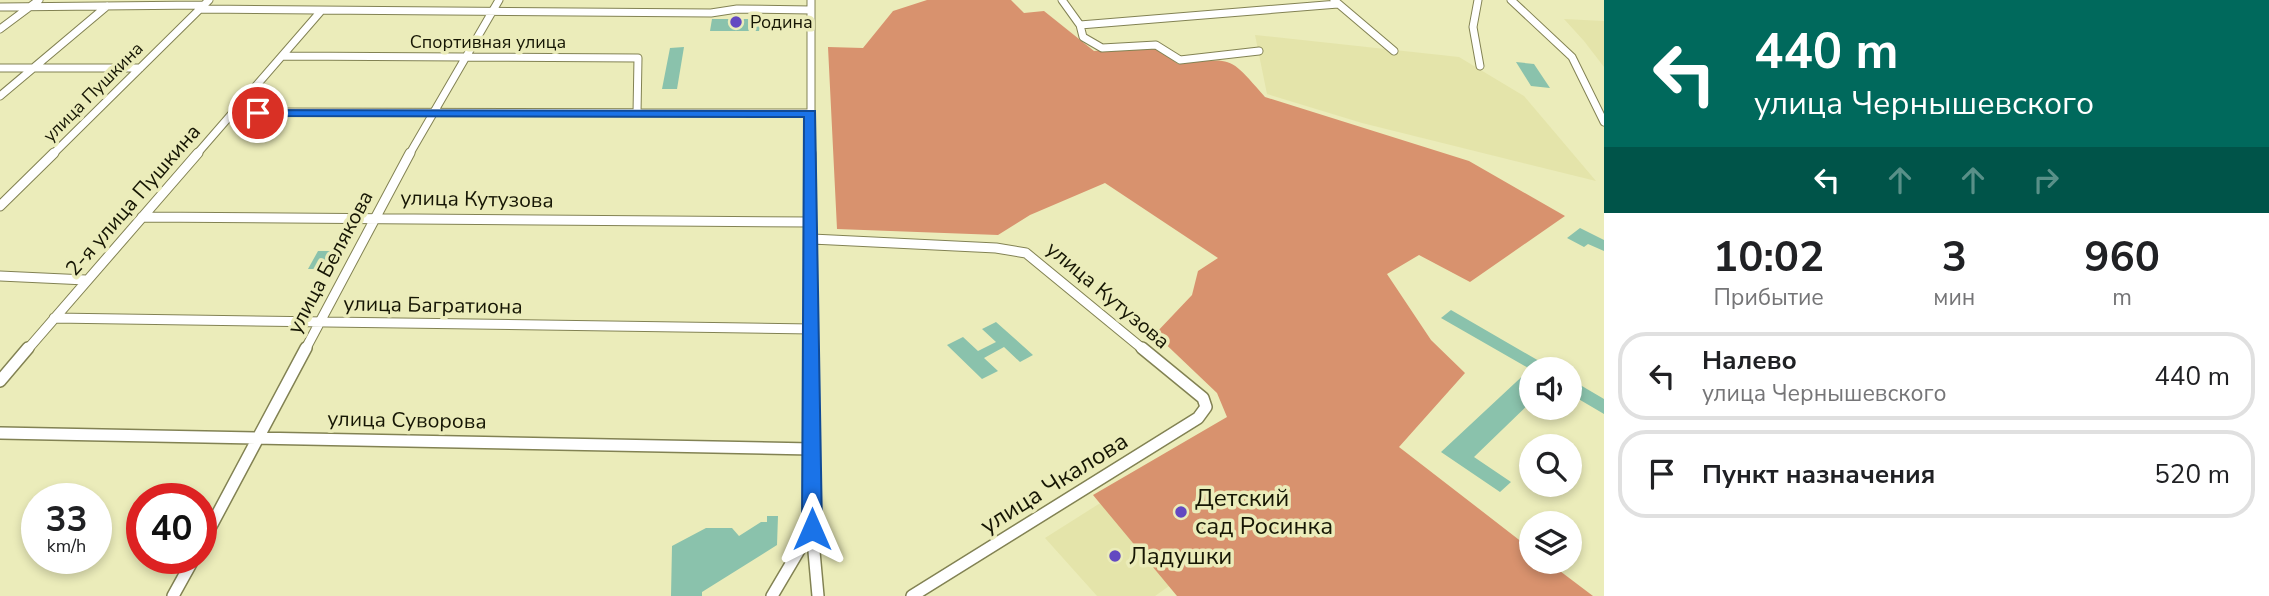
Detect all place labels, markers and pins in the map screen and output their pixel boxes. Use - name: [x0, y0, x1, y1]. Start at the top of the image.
- place label: Родина: [750, 10, 813, 34]
- marker: Родина: [728, 14, 744, 30]
- pin: [228, 83, 288, 143]
- place label: Детский сад Росинка: [1195, 482, 1333, 542]
- marker: Детский сад Росинка: [1173, 504, 1189, 520]
- place label: Ладушки: [1129, 540, 1232, 572]
- marker: Ладушки: [1107, 548, 1123, 564]

